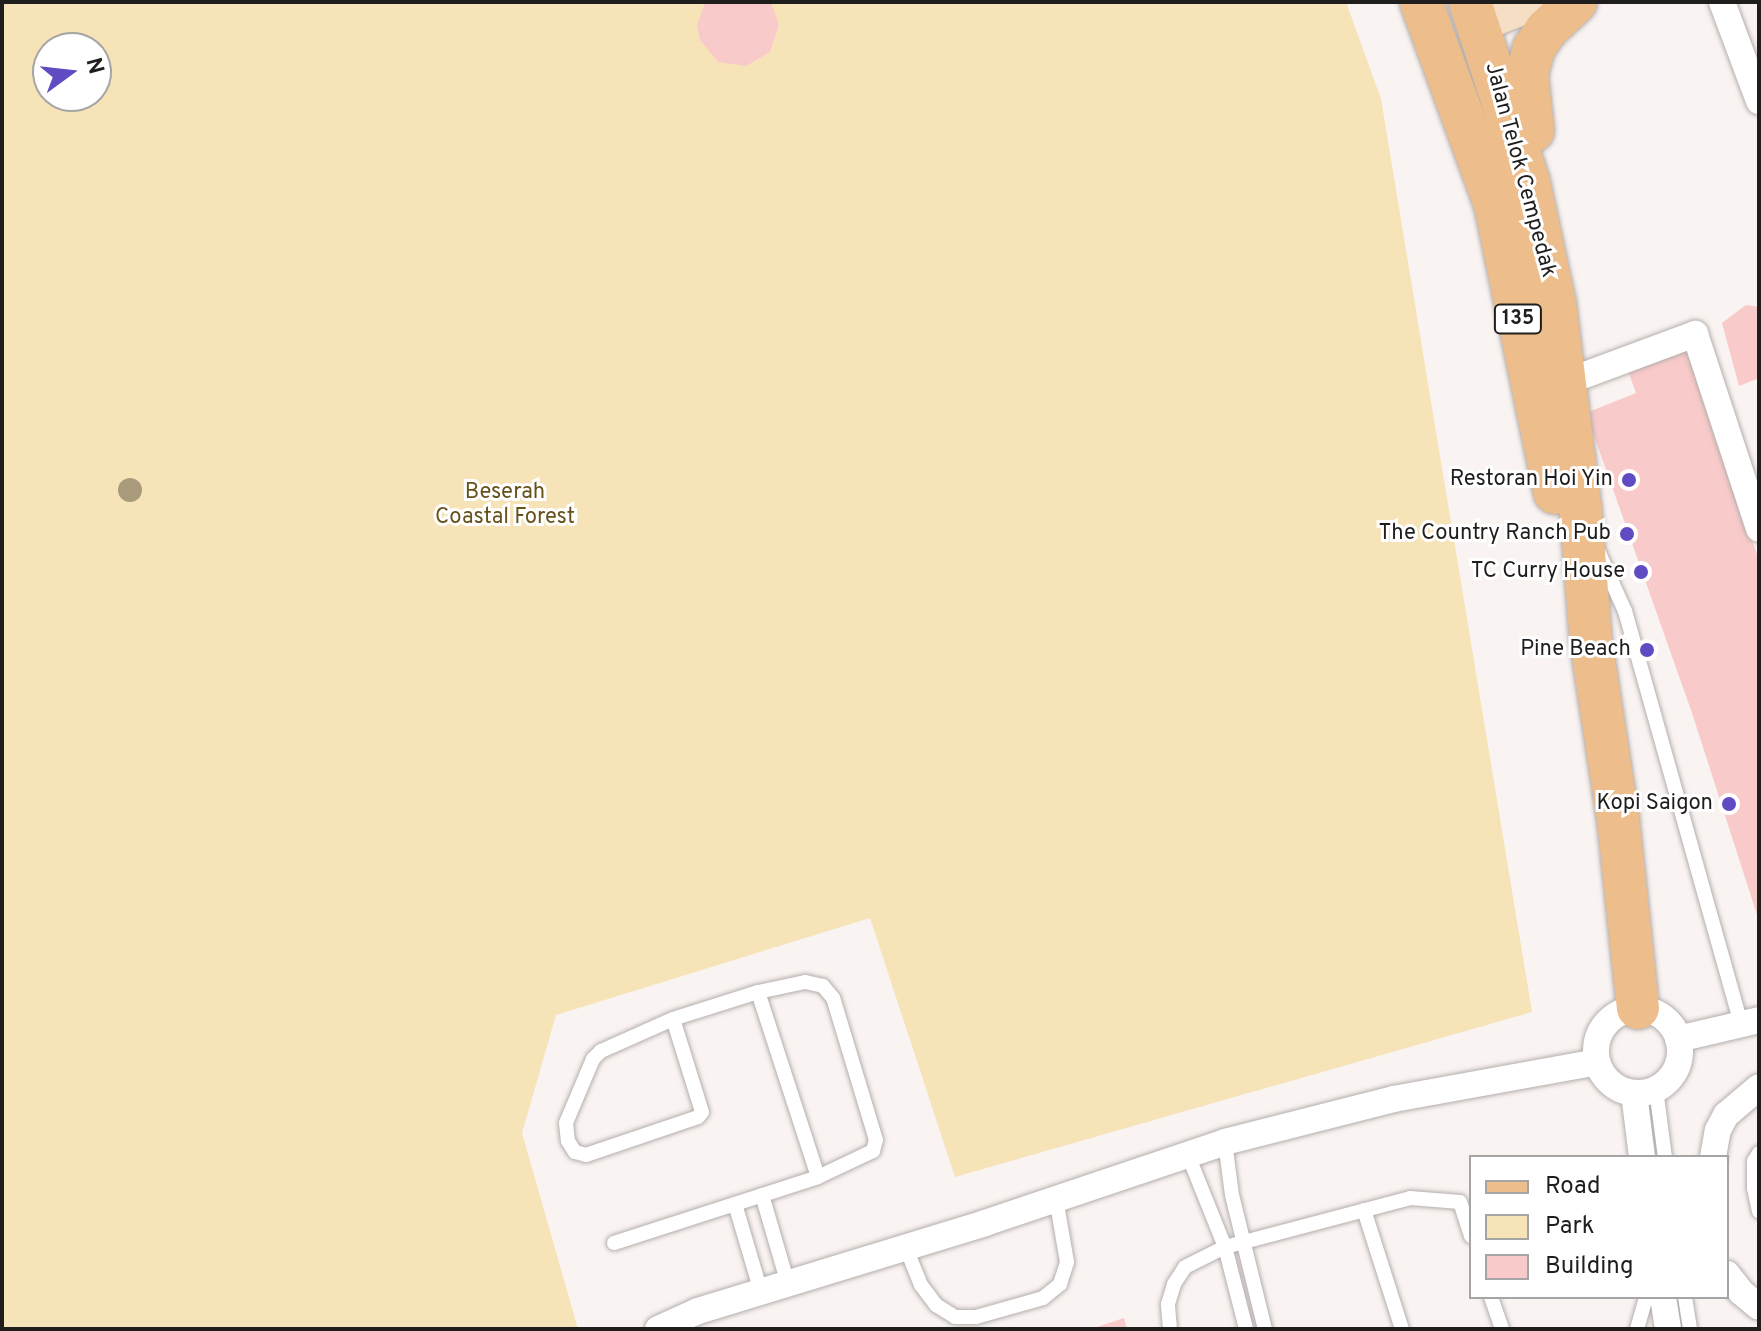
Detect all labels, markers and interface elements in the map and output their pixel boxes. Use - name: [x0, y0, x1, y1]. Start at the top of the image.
- north arrow: [32, 32, 112, 112]
- text: N: [79, 55, 109, 77]
- street label: Jalan Telok Cempedak: [1478, 59, 1562, 281]
- road number: 135: [1492, 303, 1544, 335]
- place label: Restoran Hoi Yin: [1449, 467, 1613, 493]
- marker: Restoran Hoi Yin: [1620, 471, 1638, 489]
- park label: Beserah Coastal Forest: [435, 479, 575, 530]
- place label: The Country Ranch Pub: [1378, 521, 1611, 547]
- marker: The Country Ranch Pub: [1618, 525, 1636, 543]
- place label: TC Curry House: [1471, 559, 1625, 585]
- marker: TC Curry House: [1632, 563, 1650, 581]
- place label: Pine Beach: [1520, 637, 1631, 663]
- marker: Pine Beach: [1638, 641, 1656, 659]
- place label: Kopi Saigon: [1597, 791, 1713, 817]
- marker: Kopi Saigon: [1720, 795, 1738, 813]
- legend: [1469, 1155, 1729, 1299]
- text: Road: [1545, 1172, 1601, 1202]
- text: Park: [1545, 1212, 1595, 1242]
- text: Building: [1545, 1252, 1634, 1282]

